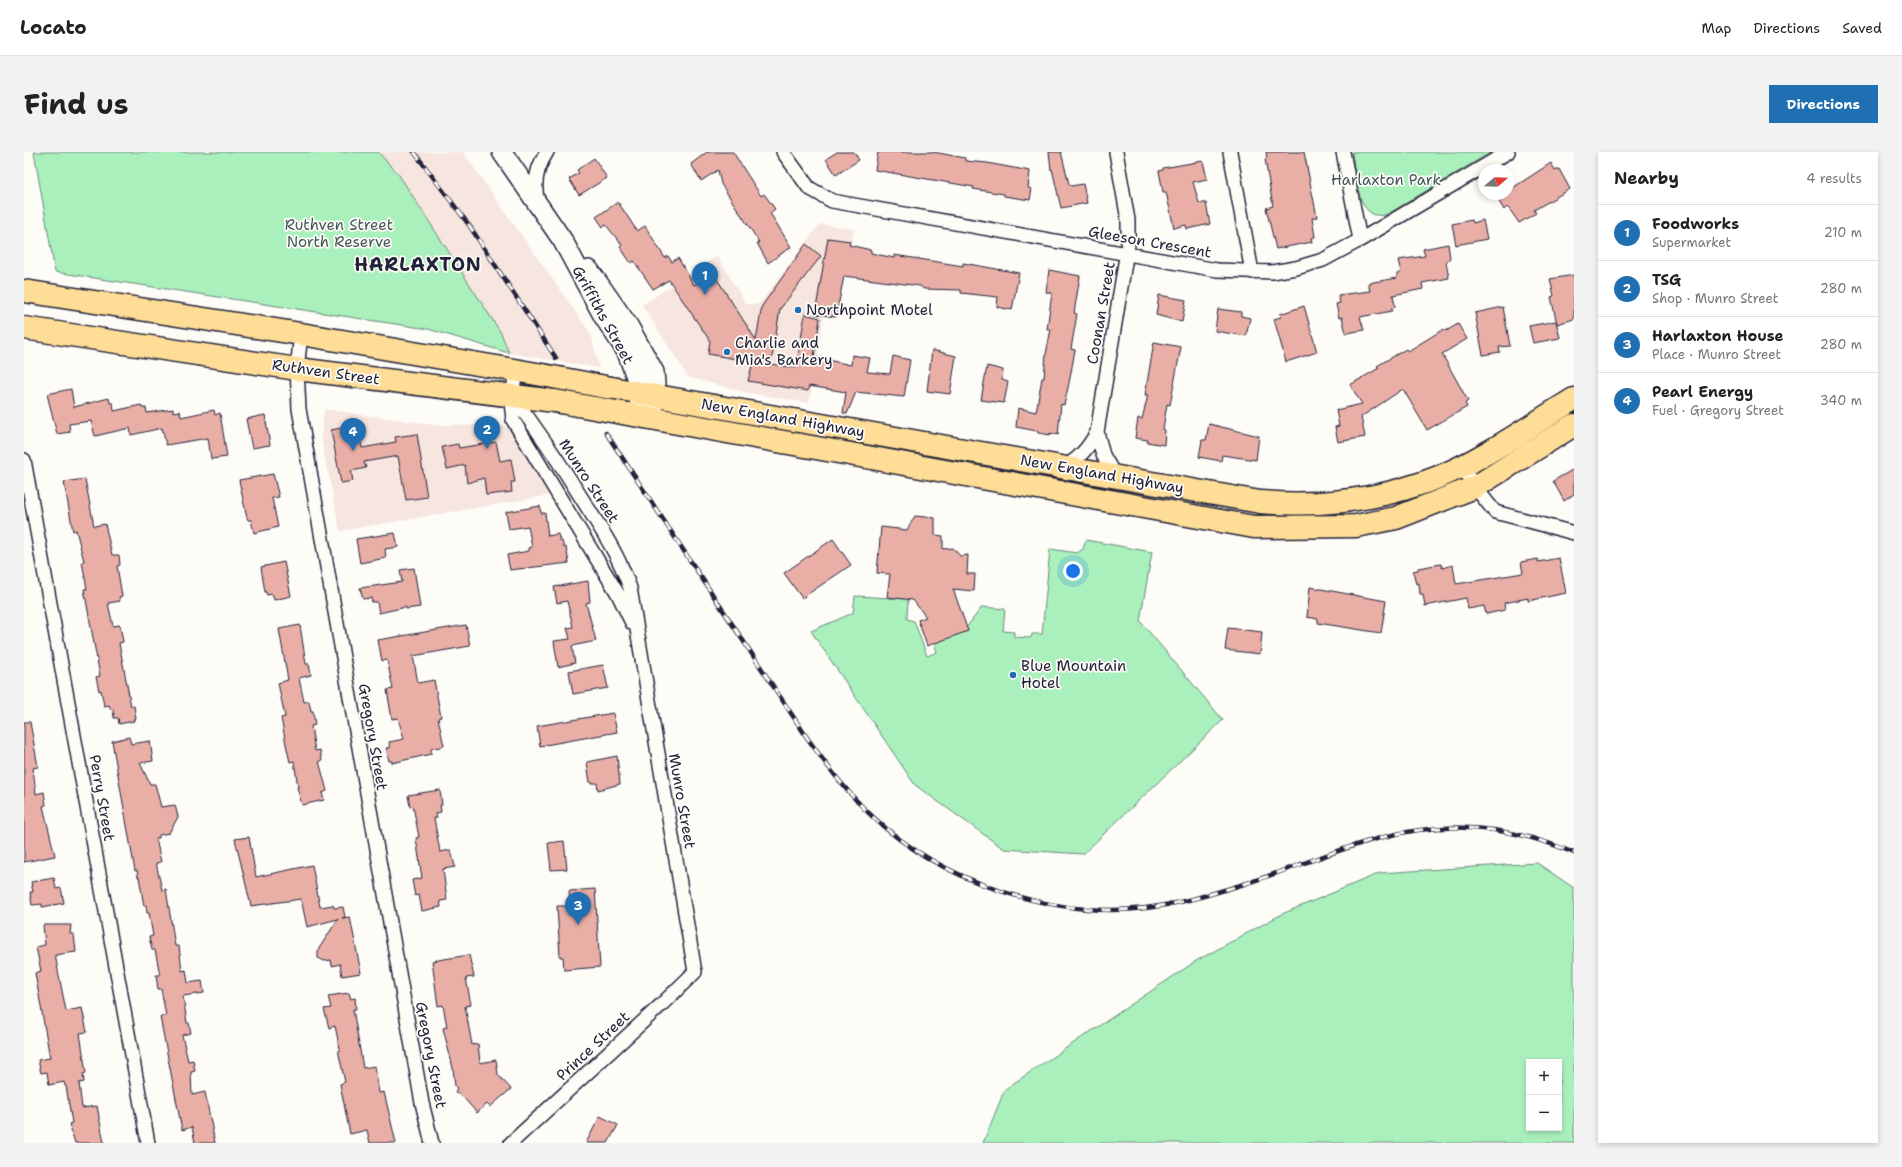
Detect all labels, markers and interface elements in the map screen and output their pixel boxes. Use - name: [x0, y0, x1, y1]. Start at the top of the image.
- text: Locato: [20, 15, 87, 40]
- text: Map: [1702, 19, 1732, 37]
- text: Directions: [1754, 19, 1820, 37]
- text: Saved: [1842, 19, 1882, 37]
- text: Find us: [24, 85, 129, 123]
- button: Directions: [1769, 85, 1878, 123]
- north arrow: [1478, 164, 1514, 200]
- text: Nearby: [1614, 167, 1679, 189]
- park label: Harlaxton Park: [1331, 170, 1441, 190]
- text: 4 results: [1806, 170, 1862, 187]
- text: Foodworks: [1652, 214, 1739, 234]
- park label: Ruthven Street North Reserve: [285, 215, 393, 252]
- street label: Gleeson Crescent: [1087, 221, 1213, 263]
- text: 1: [1624, 224, 1630, 241]
- text: 210 m: [1824, 224, 1862, 241]
- text: Supermarket: [1652, 234, 1731, 251]
- district label: HARLAXTON: [354, 252, 482, 277]
- street label: Coonan Street: [1082, 260, 1120, 366]
- street label: Griffiths Street: [568, 262, 638, 368]
- pin: 1: [692, 262, 718, 295]
- text: TSG: [1652, 270, 1681, 290]
- text: 2: [1622, 280, 1632, 297]
- text: 280 m: [1820, 280, 1862, 297]
- text: Shop · Munro Street: [1652, 290, 1778, 307]
- place label: Northpoint Motel: [806, 300, 933, 320]
- marker: Northpoint Motel: [793, 305, 803, 315]
- text: Harlaxton House: [1652, 326, 1784, 346]
- place label: Charlie and Mia's Barkery: [735, 333, 833, 370]
- text: 3: [1622, 336, 1632, 353]
- text: 280 m: [1820, 336, 1862, 353]
- text: Place · Munro Street: [1652, 346, 1781, 363]
- marker: Charlie and Mia's Barkery: [722, 347, 732, 357]
- street label: Ruthven Street: [271, 355, 381, 389]
- text: Pearl Energy: [1652, 382, 1753, 402]
- text: 4: [1622, 392, 1632, 409]
- text: 340 m: [1820, 392, 1862, 409]
- street label: New England Highway: [700, 394, 866, 442]
- text: Fuel · Gregory Street: [1652, 402, 1784, 419]
- pin: 2: [474, 416, 500, 449]
- pin: 4: [340, 418, 366, 451]
- street label: Munro Street: [554, 435, 624, 527]
- street label: New England Highway: [1019, 450, 1185, 498]
- your location: [1063, 561, 1083, 581]
- place label: Blue Mountain Hotel: [1021, 656, 1126, 693]
- marker: Blue Mountain Hotel: [1008, 670, 1018, 680]
- street label: Gregory Street: [354, 682, 392, 792]
- street label: Munro Street: [664, 752, 700, 850]
- street label: Perry Street: [85, 753, 119, 843]
- pin: 3: [565, 892, 591, 925]
- street label: Gregory Street: [411, 1000, 451, 1110]
- street label: Prince Street: [552, 1007, 634, 1085]
- map controls: [1526, 1059, 1562, 1131]
- button: +: [1526, 1059, 1562, 1095]
- button: −: [1526, 1095, 1562, 1131]

